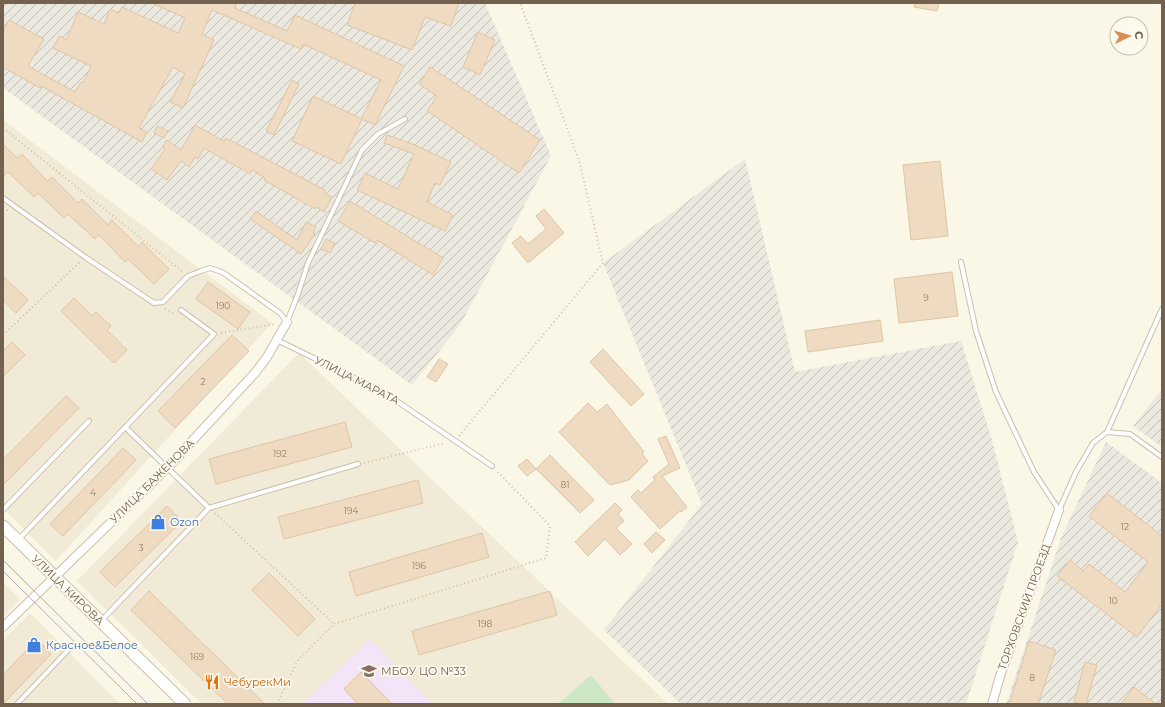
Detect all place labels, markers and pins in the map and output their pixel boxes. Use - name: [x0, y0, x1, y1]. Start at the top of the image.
- shop icon: Ozon: [149, 513, 167, 531]
- place label: Ozon: [170, 515, 199, 529]
- shop icon: Красное&Белое: [25, 636, 43, 654]
- place label: Красное&Белое: [46, 638, 138, 652]
- school or university icon: МБОУ ЦО №33: [360, 662, 378, 680]
- place label: МБОУ ЦО №33: [381, 664, 466, 678]
- restaurant icon: ЧебурекМи: [203, 673, 221, 691]
- place label: ЧебурекМи: [224, 675, 291, 689]

